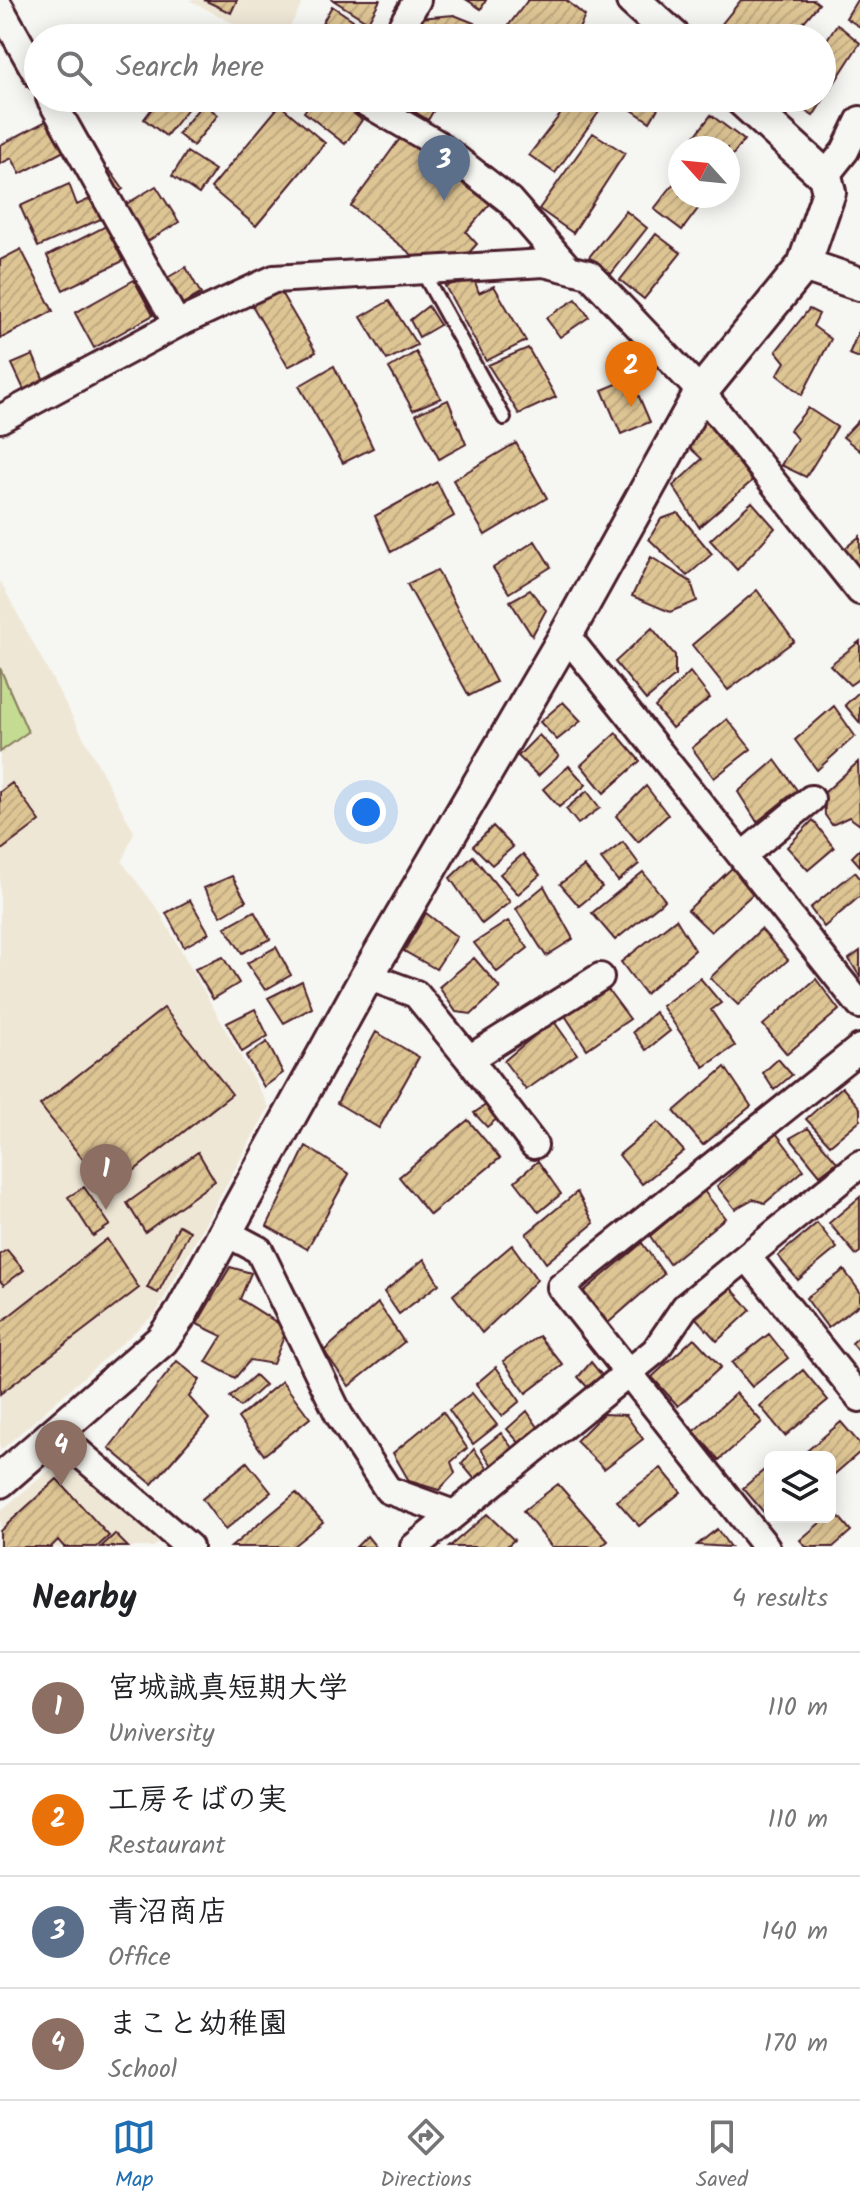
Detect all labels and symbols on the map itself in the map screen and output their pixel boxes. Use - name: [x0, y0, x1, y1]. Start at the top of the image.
- pin: 3: [418, 135, 470, 201]
- north arrow: [668, 136, 740, 208]
- pin: 2: [605, 341, 657, 407]
- your location: [346, 792, 386, 832]
- pin: 1: [80, 1144, 132, 1210]
- pin: 4: [35, 1420, 87, 1486]

